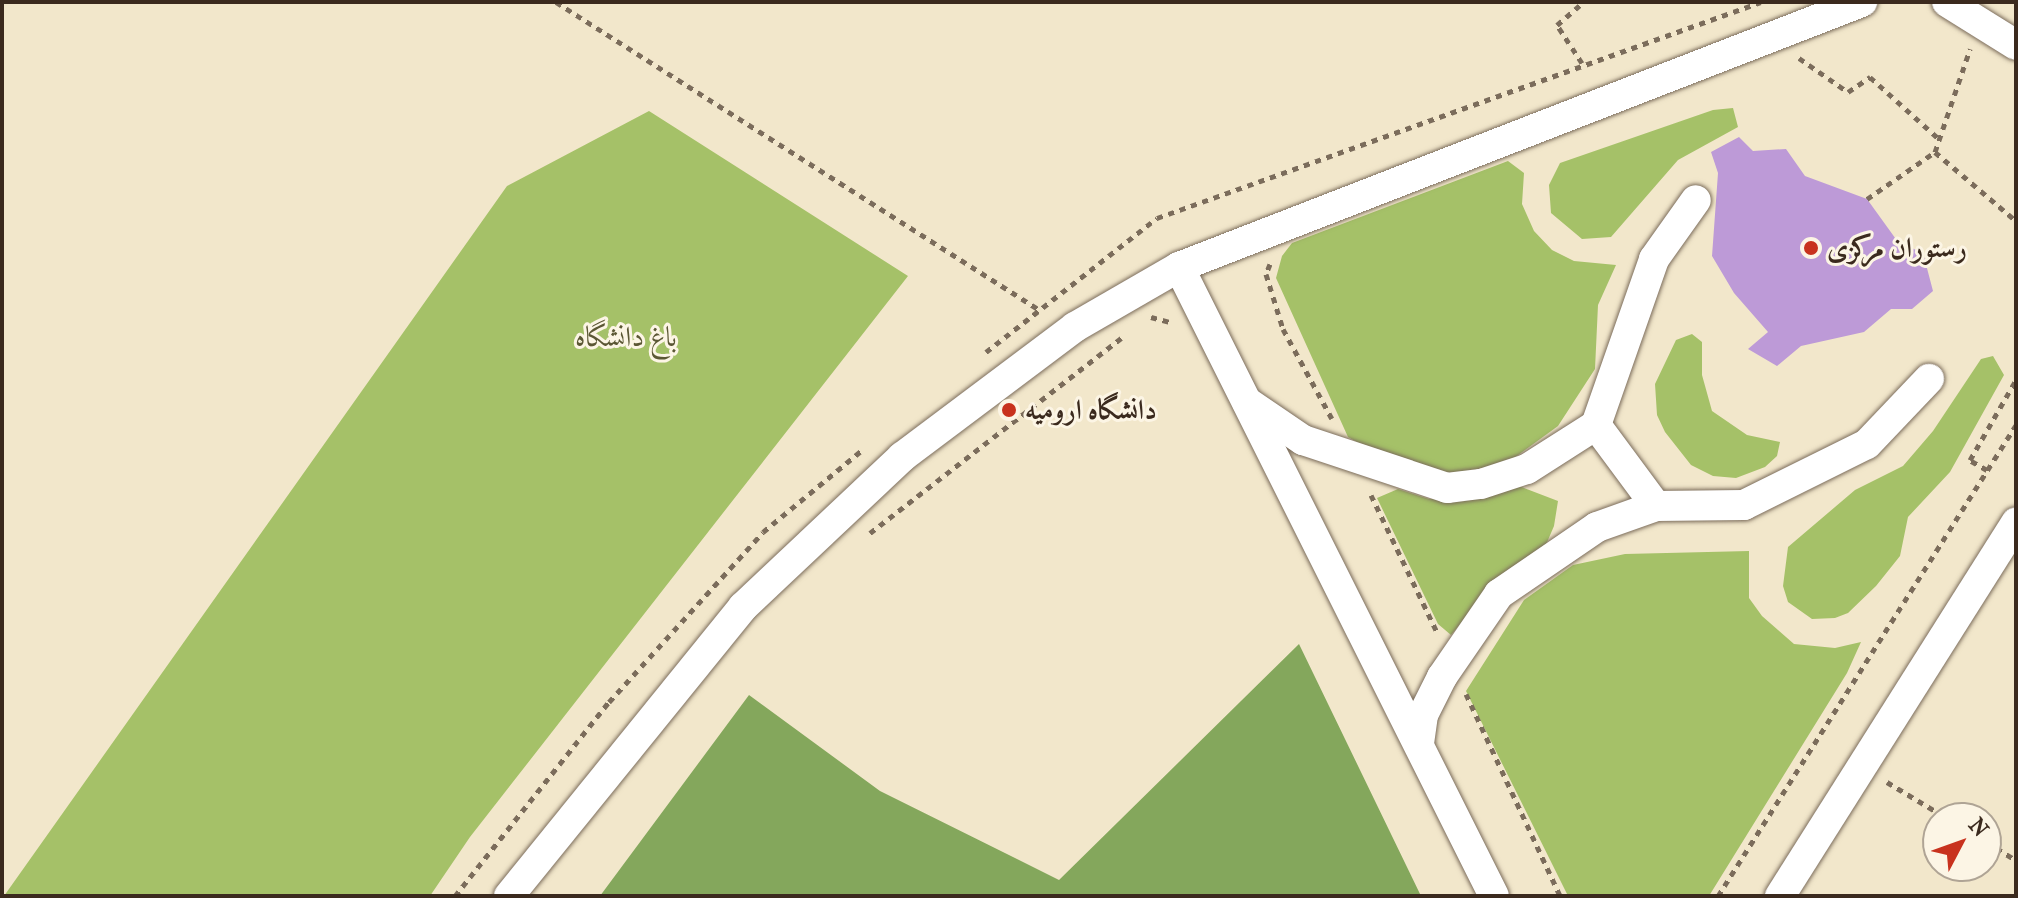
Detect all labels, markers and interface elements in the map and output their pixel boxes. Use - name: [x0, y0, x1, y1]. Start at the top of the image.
- place label: رستوران مرکزی: [1827, 231, 1967, 265]
- marker: رستوران مرکزی: [1802, 239, 1820, 257]
- park label: باغ دانشگاه: [575, 320, 677, 354]
- place label: دانشگاه ارومیه: [1025, 393, 1157, 427]
- marker: دانشگاه ارومیه: [1000, 401, 1018, 419]
- north arrow: [1922, 802, 2002, 882]
- text: N: [1963, 813, 1994, 842]

